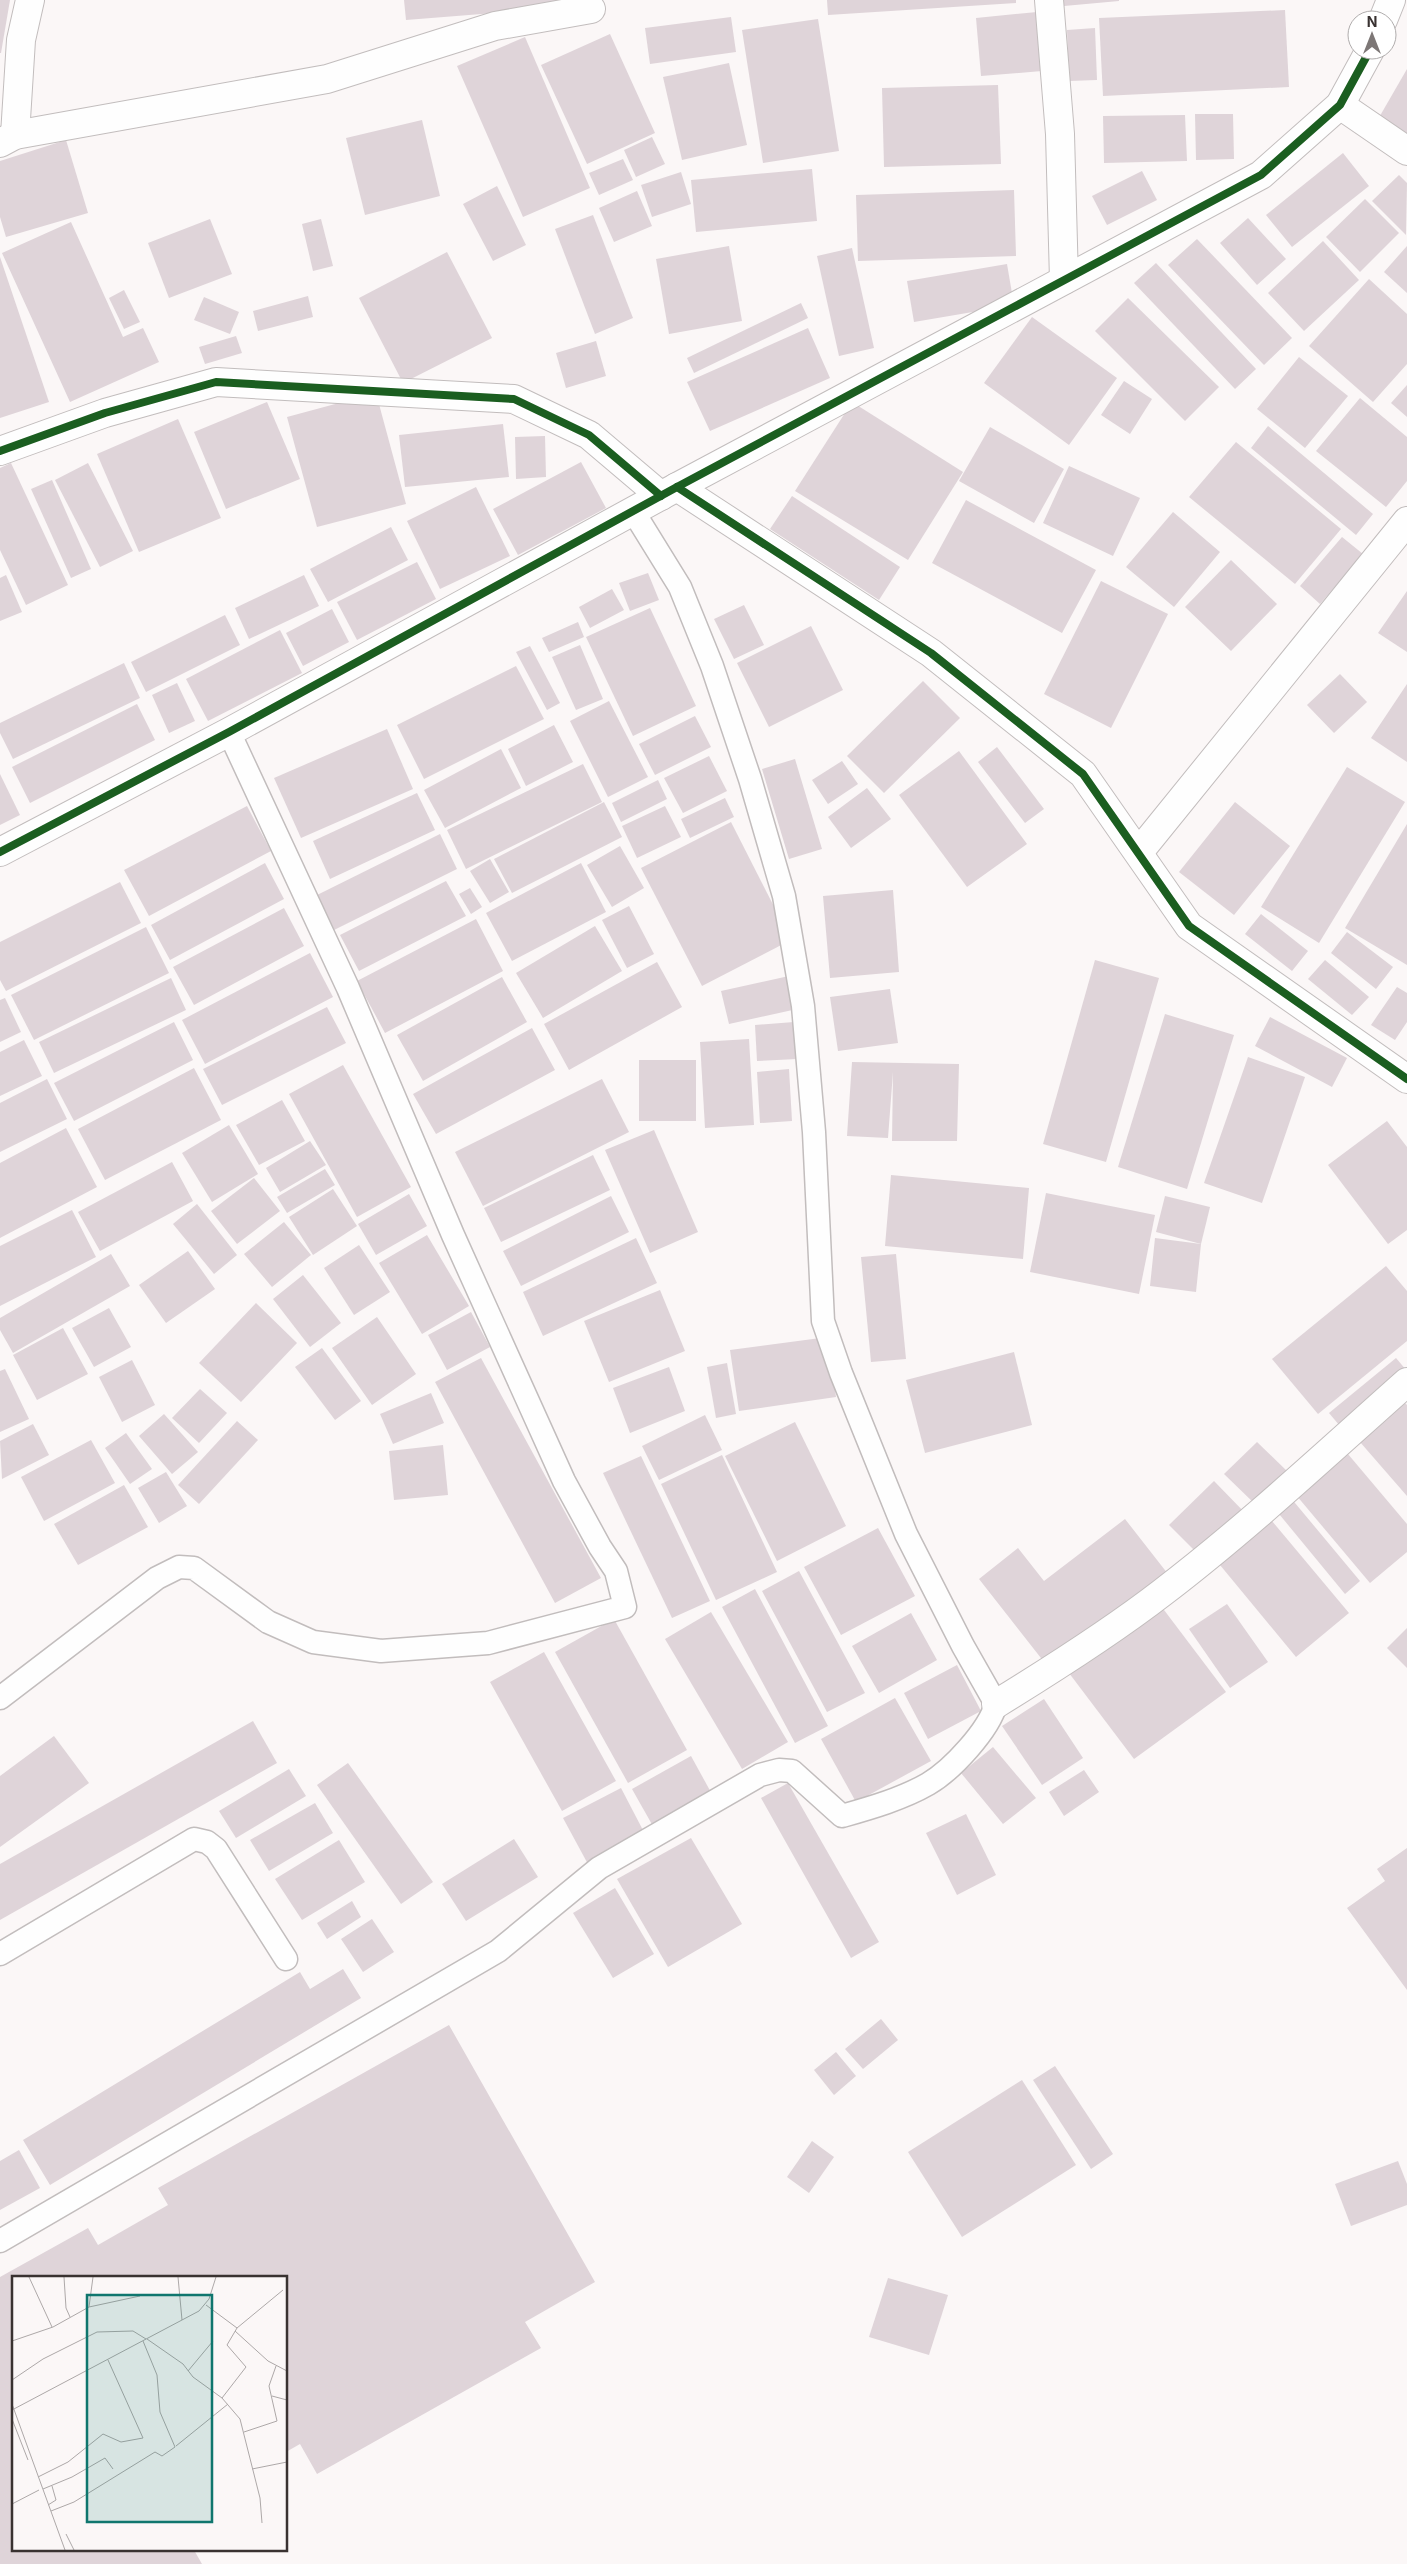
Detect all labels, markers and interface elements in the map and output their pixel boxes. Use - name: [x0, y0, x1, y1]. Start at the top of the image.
- north arrow: [1347, 10, 1397, 60]
- text: N: [1367, 13, 1377, 30]
- inset map: [12, 2276, 288, 2552]

